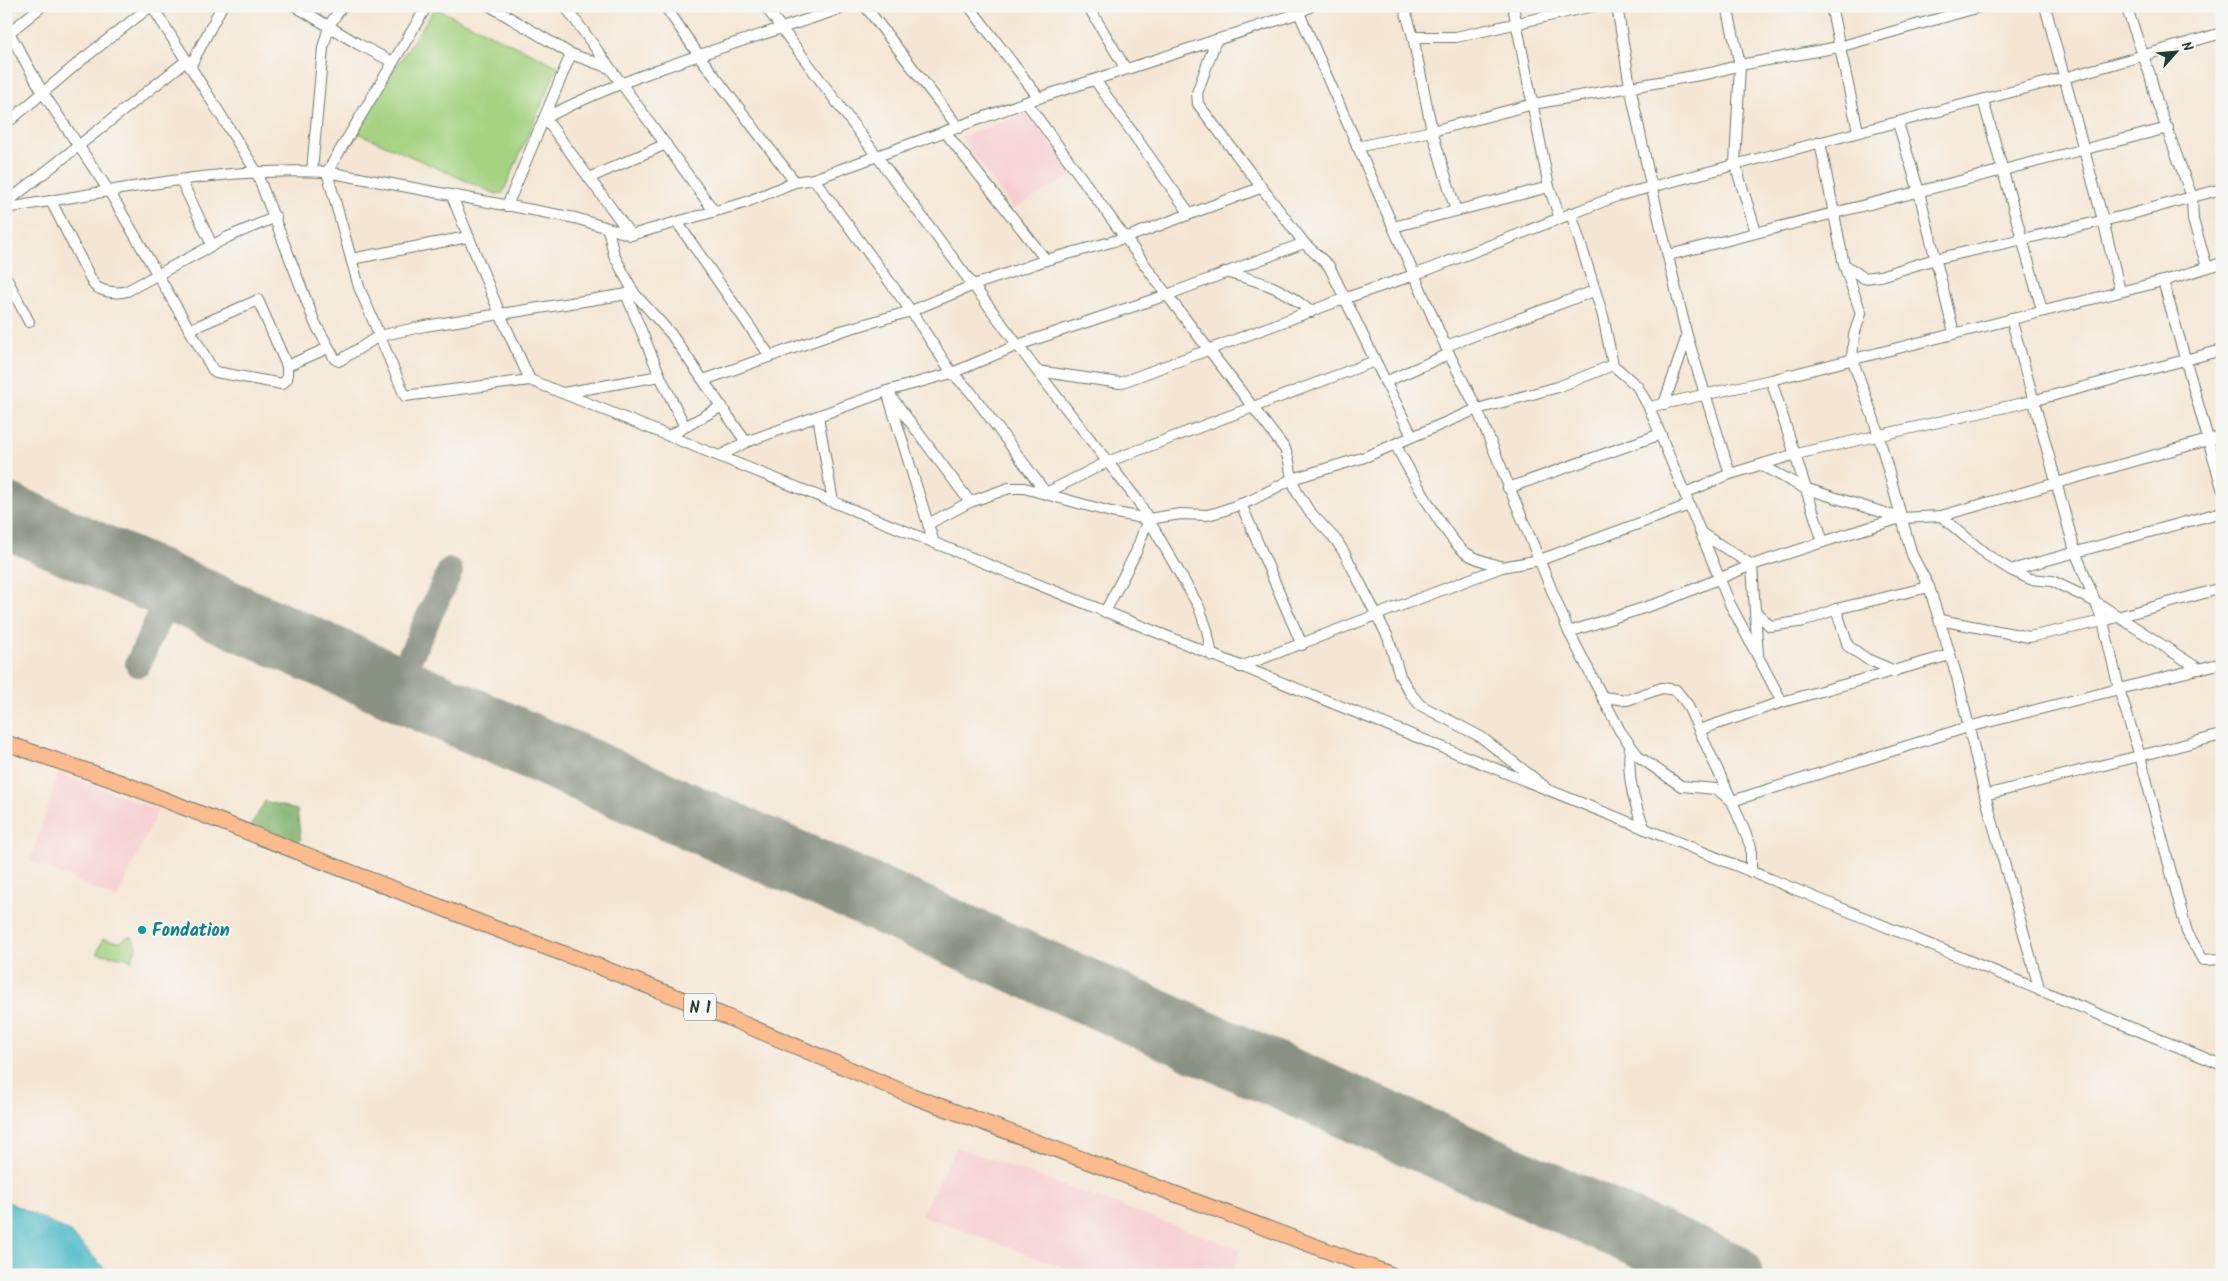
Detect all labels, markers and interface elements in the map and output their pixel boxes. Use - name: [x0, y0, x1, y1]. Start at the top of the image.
- north arrow: [2150, 28, 2200, 78]
- text: N: [2175, 38, 2199, 56]
- place label: Fondation: [152, 917, 230, 946]
- marker: Fondation: [136, 924, 148, 936]
- road number: N 1: [684, 994, 716, 1020]

